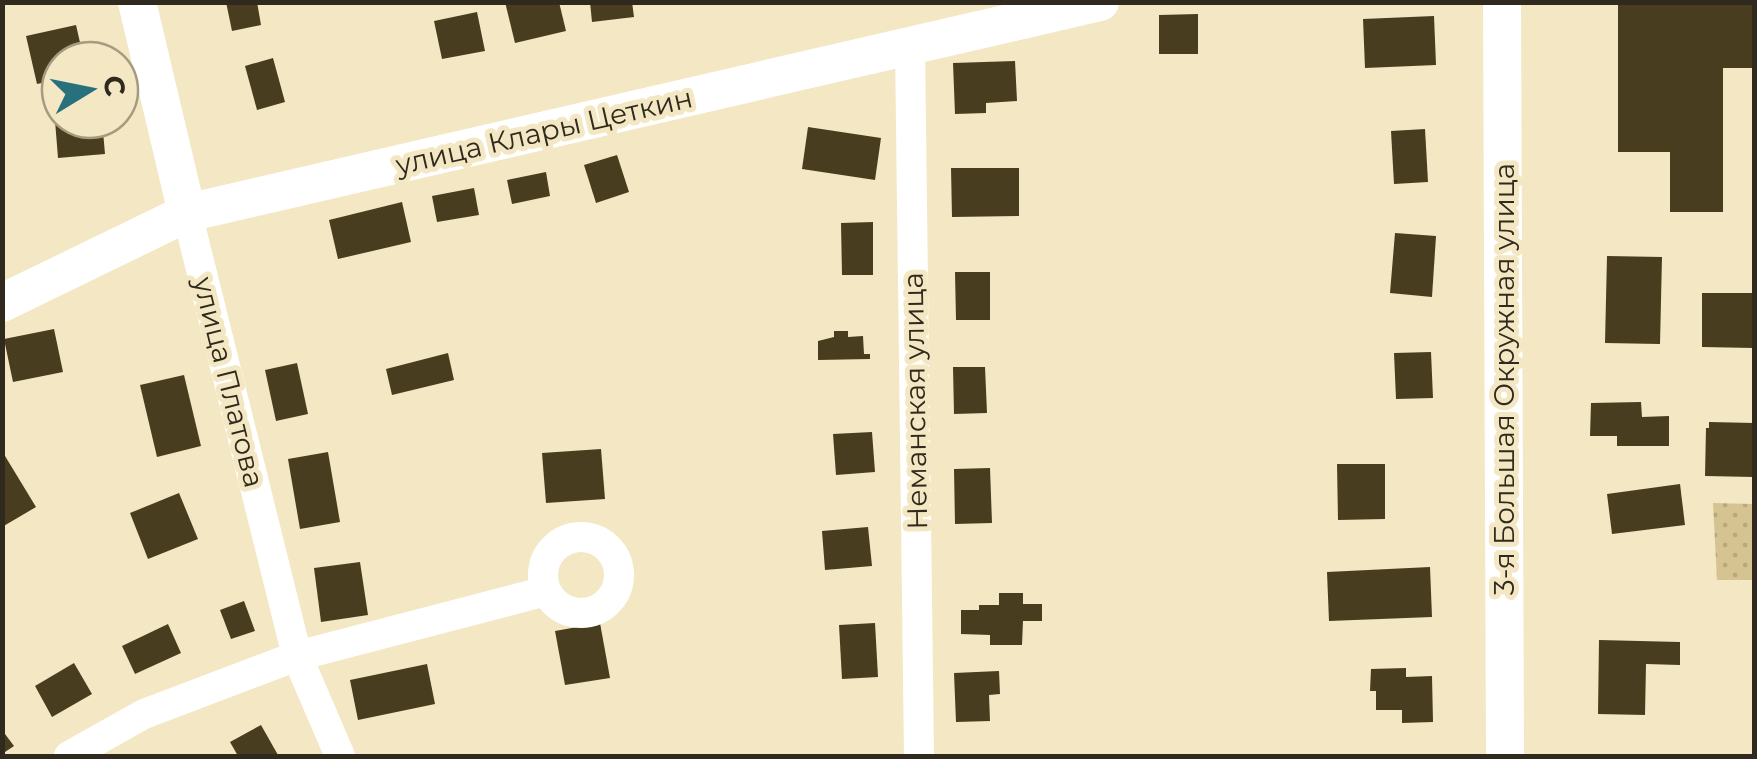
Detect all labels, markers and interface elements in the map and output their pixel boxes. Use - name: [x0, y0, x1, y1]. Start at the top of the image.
- north arrow: [40, 40, 140, 140]
- text: С: [96, 73, 133, 99]
- street label: улица Клары Цеткин: [391, 80, 696, 182]
- street label: 3-я Большая Окружная улица: [1487, 163, 1521, 595]
- street label: улица Платова: [186, 272, 272, 491]
- street label: Неманская улица: [896, 272, 934, 530]

